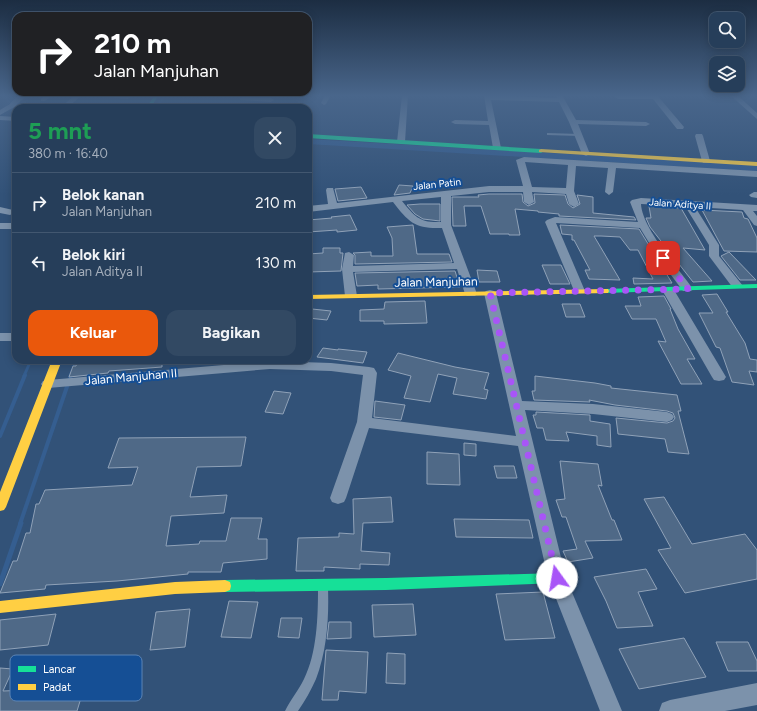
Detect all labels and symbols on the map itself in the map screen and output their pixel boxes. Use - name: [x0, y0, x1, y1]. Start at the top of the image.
- street label: Jalan Patin: [412, 175, 462, 193]
- street label: Jalan Aditya II: [648, 195, 712, 213]
- pin: [646, 241, 680, 275]
- street label: Jalan Manjuhan: [394, 274, 478, 290]
- street label: Jalan Manjuhan II: [84, 366, 178, 388]
- position arrow: [536, 557, 578, 599]
- legend: [10, 655, 142, 701]
- text: Lancar: [43, 663, 76, 676]
- text: Padat: [43, 681, 71, 694]

